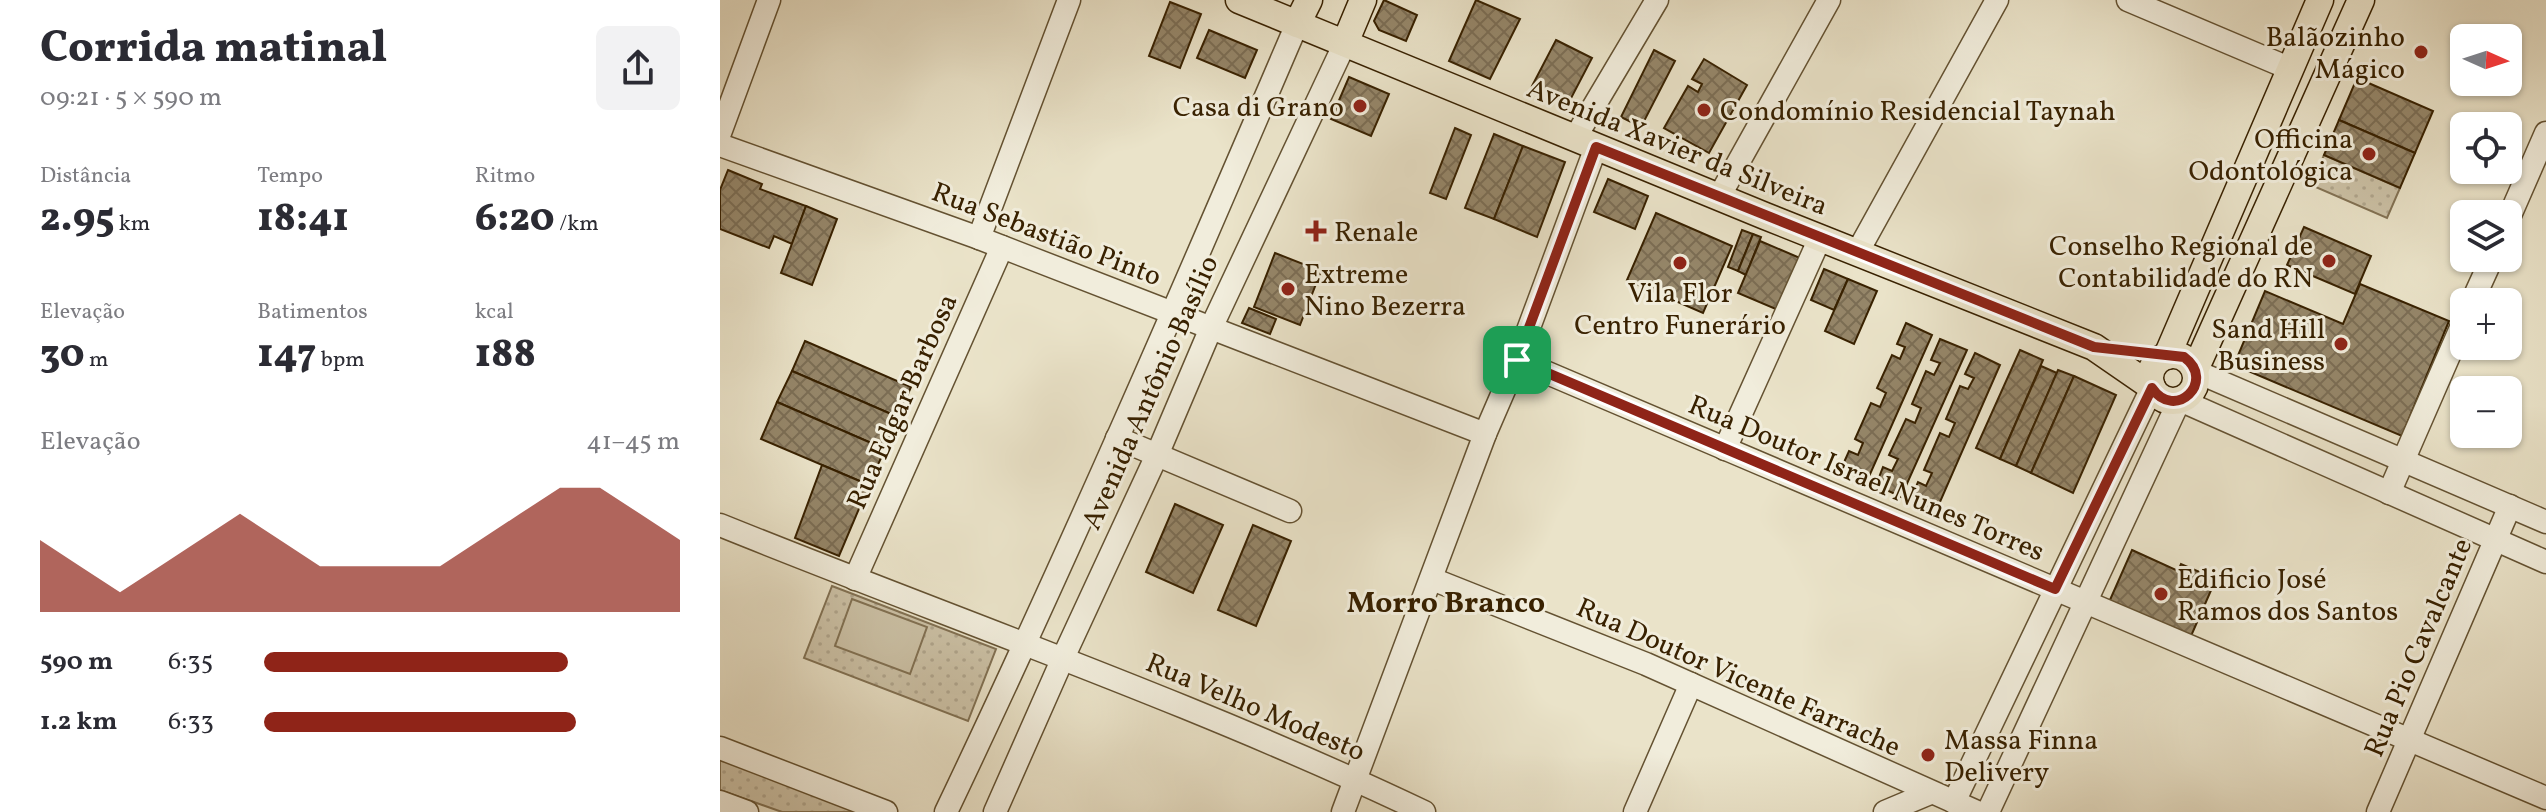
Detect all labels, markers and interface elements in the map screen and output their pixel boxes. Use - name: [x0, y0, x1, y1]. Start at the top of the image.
- text: Corrida matinal: [40, 19, 387, 80]
- place label: Balãozinho Mágico: [2266, 19, 2405, 90]
- north arrow: [2450, 24, 2522, 96]
- map controls: [2450, 24, 2522, 448]
- button: share: [596, 26, 680, 110]
- marker: Balãozinho Mágico: [2412, 43, 2430, 61]
- street label: Avenida Xavier da Silveira: [1521, 70, 1833, 227]
- text: 09:21 · 5 × 590 m: [40, 80, 222, 116]
- place label: Casa di Grano: [1173, 89, 1344, 128]
- place label: Condomínio Residencial Taynah: [1720, 93, 2116, 132]
- marker: Casa di Grano: [1351, 97, 1369, 115]
- marker: Condomínio Residencial Taynah: [1695, 101, 1713, 119]
- button: locate: [2450, 112, 2522, 184]
- place label: Officina Odontológica: [2188, 121, 2353, 192]
- marker: Officina Odontológica: [2360, 145, 2378, 163]
- text: Distância: [40, 161, 131, 192]
- text: Tempo: [257, 161, 323, 192]
- text: Ritmo: [475, 161, 535, 192]
- street label: Rua Sebastião Pinto: [926, 174, 1167, 297]
- text: 2.95: [40, 192, 114, 248]
- text: 18:41: [257, 192, 349, 248]
- text: 6:20: [475, 192, 555, 248]
- button: layers: [2450, 200, 2522, 272]
- text: km: [114, 209, 150, 240]
- text: /km: [555, 209, 599, 240]
- place label: Renale: [1334, 214, 1418, 253]
- marker: Renale: [1305, 220, 1327, 242]
- place label: Conselho Regional de Contabilidade do RN: [2049, 228, 2313, 299]
- street label: Avenida Antônio Basílio: [1073, 250, 1229, 536]
- marker: Conselho Regional de Contabilidade do RN: [2320, 252, 2338, 270]
- marker: Vila Flor Centro Funerário: [1671, 254, 1689, 272]
- place label: Extreme Nino Bezerra: [1304, 256, 1466, 327]
- place label: Vila Flor Centro Funerário: [1574, 275, 1786, 346]
- marker: Extreme Nino Bezerra: [1279, 280, 1297, 298]
- street label: Rua Edgar Barbosa: [838, 288, 968, 516]
- button: +: [2450, 288, 2522, 360]
- text: Elevação: [40, 297, 125, 328]
- text: Batimentos: [257, 297, 368, 328]
- text: kcal: [475, 297, 514, 328]
- place label: Sand Hill Business: [2211, 311, 2325, 382]
- pin: [1483, 326, 1551, 394]
- text: 30: [40, 328, 85, 384]
- text: 147: [257, 328, 316, 384]
- text: 188: [475, 328, 536, 384]
- marker: Sand Hill Business: [2332, 335, 2350, 353]
- icon: arrive: [1495, 338, 1539, 382]
- text: m: [85, 345, 109, 376]
- text: bpm: [316, 345, 365, 376]
- button: −: [2450, 376, 2522, 448]
- street label: Rua Doutor Israel Nunes Torres: [1682, 386, 2050, 572]
- text: Elevação: [40, 424, 141, 460]
- text: 41–45 m: [586, 424, 680, 460]
- street label: Rua Pio Cavalcante: [2356, 533, 2483, 763]
- place label: Edificio José Ramos dos Santos: [2177, 561, 2398, 632]
- district label: Morro Branco: [1347, 583, 1545, 625]
- marker: Edificio José Ramos dos Santos: [2152, 585, 2170, 603]
- street label: Rua Doutor Vicente Farrache: [1570, 589, 1906, 768]
- text: 590 m: [40, 644, 113, 680]
- text: 6:35: [168, 644, 213, 680]
- street label: Rua Velho Modesto: [1139, 644, 1371, 772]
- text: 1.2 km: [40, 704, 117, 740]
- text: 6:33: [168, 704, 214, 740]
- place label: Massa Finna Delivery: [1944, 722, 2098, 793]
- marker: Massa Finna Delivery: [1919, 746, 1937, 764]

